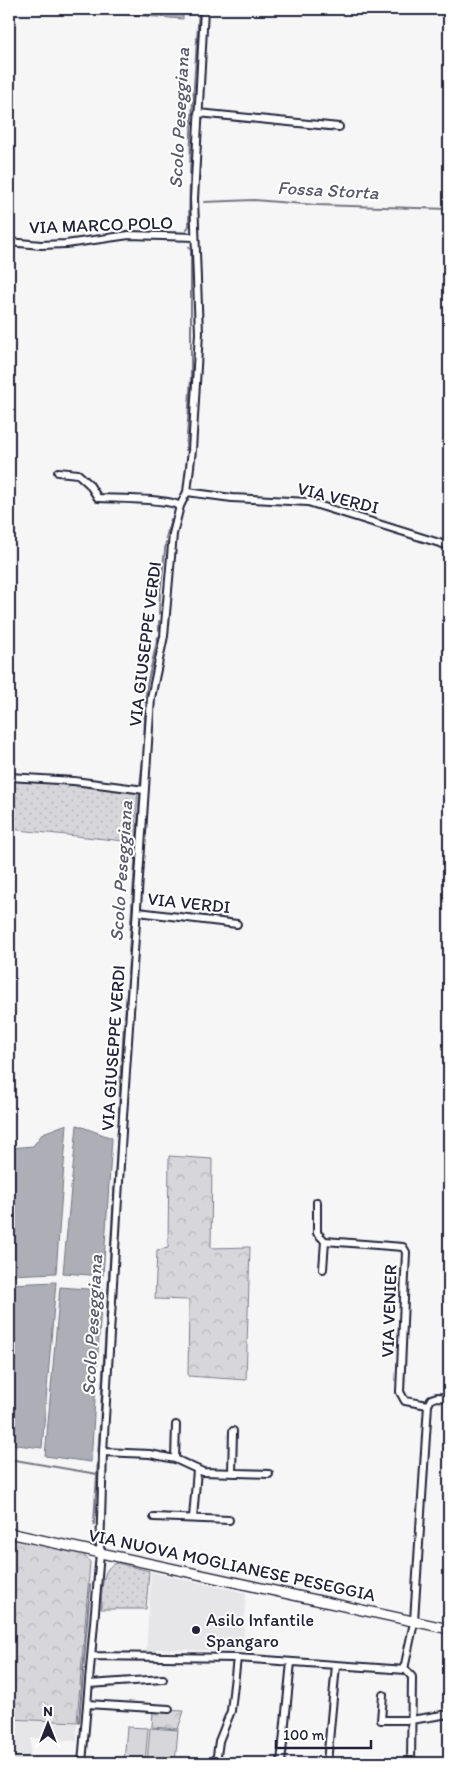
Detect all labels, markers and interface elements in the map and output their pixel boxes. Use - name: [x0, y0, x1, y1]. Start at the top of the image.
- water label: Scolo Peseggiana: [164, 47, 194, 189]
- water label: Fossa Storta: [277, 176, 379, 204]
- street label: VIA MARCO POLO: [29, 211, 173, 239]
- street label: VIA VERDI: [295, 477, 381, 519]
- street label: VIA GIUSEPPE VERDI: [124, 560, 166, 728]
- water label: Scolo Peseggiana: [105, 800, 137, 942]
- street label: VIA VERDI: [146, 888, 232, 918]
- street label: VIA GIUSEPPE VERDI: [96, 964, 130, 1132]
- water label: Scolo Peseggiana: [77, 1254, 107, 1396]
- street label: VIA VENIER: [376, 1264, 402, 1358]
- street label: VIA NUOVA MOGLIANESE PESEGGIA: [86, 1524, 378, 1606]
- place label: Asilo Infantile Spangaro: [206, 1609, 314, 1652]
- marker: Asilo Infantile Spangaro: [190, 1624, 202, 1636]
- north arrow: [22, 1700, 72, 1750]
- text: N: [43, 1703, 53, 1720]
- scale bar: [276, 1717, 370, 1749]
- text: 100 m: [283, 1726, 325, 1744]

